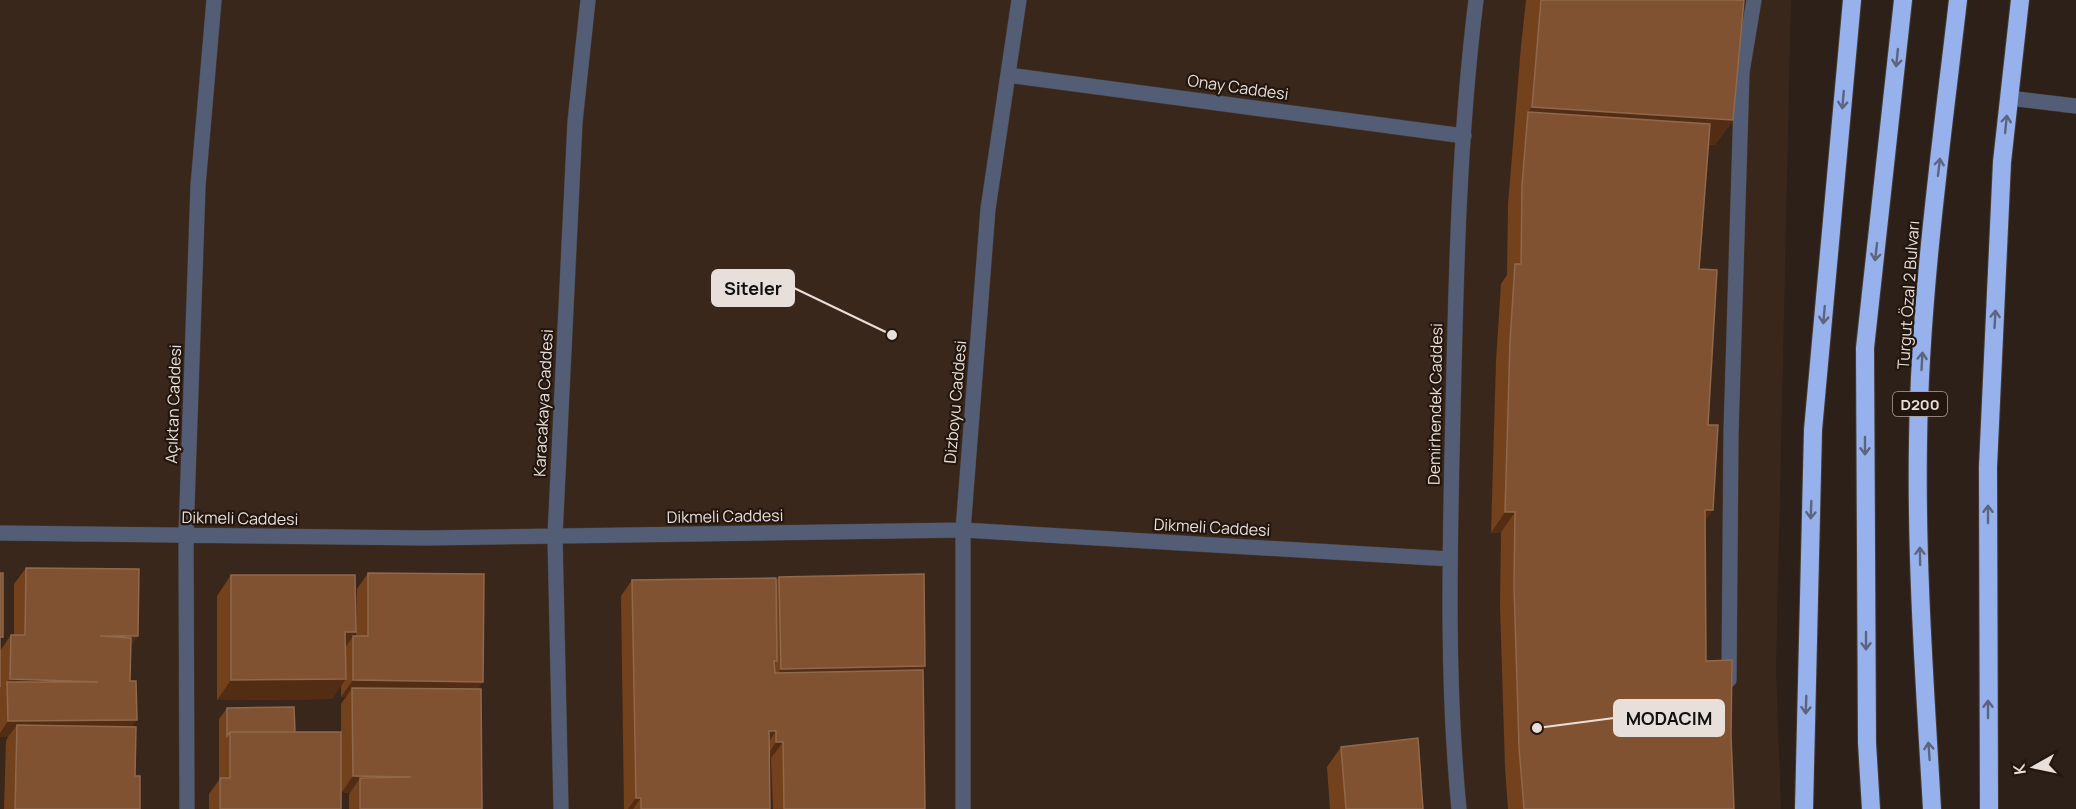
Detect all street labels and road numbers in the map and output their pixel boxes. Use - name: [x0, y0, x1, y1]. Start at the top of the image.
- street label: Onay Caddesi: [1186, 69, 1290, 105]
- street label: Turgut Özal 2 Bulvarı: [1892, 220, 1924, 370]
- street label: Demirhendek Caddesi: [1423, 323, 1447, 485]
- street label: Karacakaya Caddesi: [528, 329, 558, 477]
- street label: Dizboyu Caddesi: [939, 340, 971, 464]
- street label: Açıktan Caddesi: [160, 344, 186, 464]
- road number: D200: [1893, 392, 1947, 416]
- street label: Dikmeli Caddesi: [666, 504, 784, 528]
- street label: Dikmeli Caddesi: [181, 506, 299, 530]
- street label: Dikmeli Caddesi: [1153, 513, 1271, 541]

